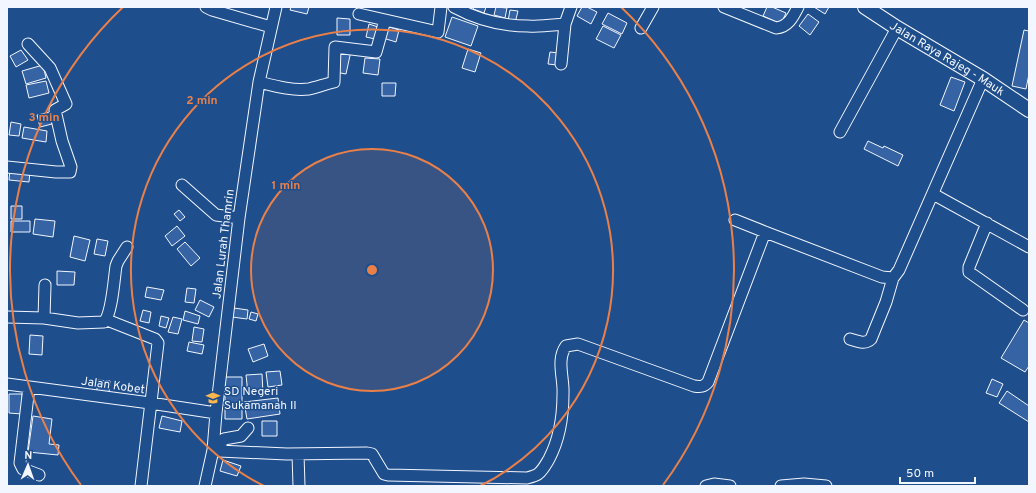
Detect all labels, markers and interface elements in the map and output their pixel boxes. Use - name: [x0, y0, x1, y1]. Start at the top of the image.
- street label: Jalan Raya Rajeg - Mauk: [886, 18, 1007, 100]
- text: 2 min: [186, 93, 218, 109]
- text: 3 min: [28, 110, 60, 126]
- text: 1 min: [272, 178, 300, 194]
- street label: Jalan Lurah Thamrin: [209, 188, 239, 300]
- centre of rings: [365, 263, 379, 277]
- street label: Jalan Kobet: [80, 374, 146, 398]
- place label: SD Negeri Sukamanah II: [224, 384, 297, 414]
- school or university icon: SD Negeri Sukamanah II: [205, 390, 221, 406]
- north arrow: [8, 445, 48, 485]
- text: N: [24, 449, 33, 463]
- scale bar: [900, 459, 975, 485]
- text: 50 m: [906, 466, 934, 482]

